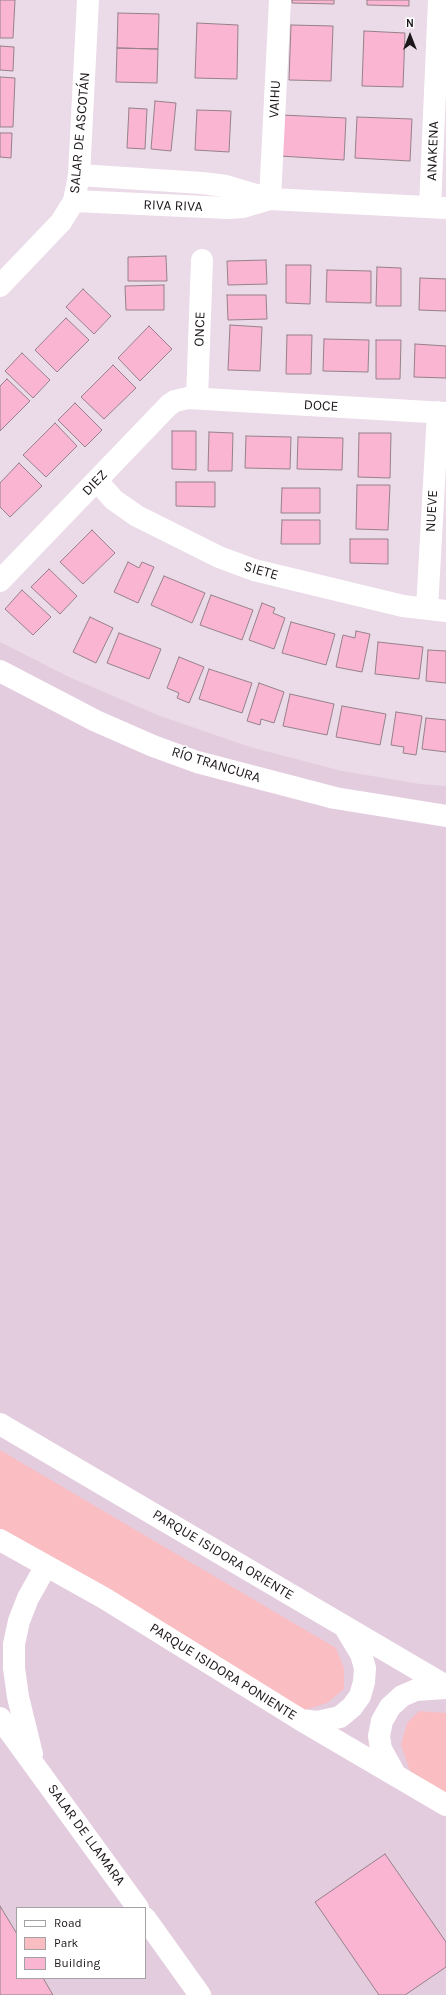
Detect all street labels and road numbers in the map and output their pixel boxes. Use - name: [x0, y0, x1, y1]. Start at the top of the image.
- street label: SALAR DE ASCOTÁN: [66, 72, 94, 194]
- street label: VAIHU: [266, 80, 284, 118]
- street label: ANAKENA: [424, 121, 442, 181]
- street label: RIVA RIVA: [143, 197, 203, 215]
- street label: ONCE: [191, 311, 209, 347]
- street label: DOCE: [303, 397, 339, 415]
- street label: DIEZ: [79, 467, 111, 499]
- street label: NUEVE: [423, 489, 441, 533]
- street label: SIETE: [242, 558, 280, 584]
- street label: RÍO TRANCURA: [169, 743, 263, 787]
- street label: PARQUE ISIDORA ORIENTE: [149, 1506, 297, 1604]
- street label: PARQUE ISIDORA PONIENTE: [146, 1620, 300, 1724]
- street label: SALAR DE LLAMARA: [44, 1781, 128, 1889]

